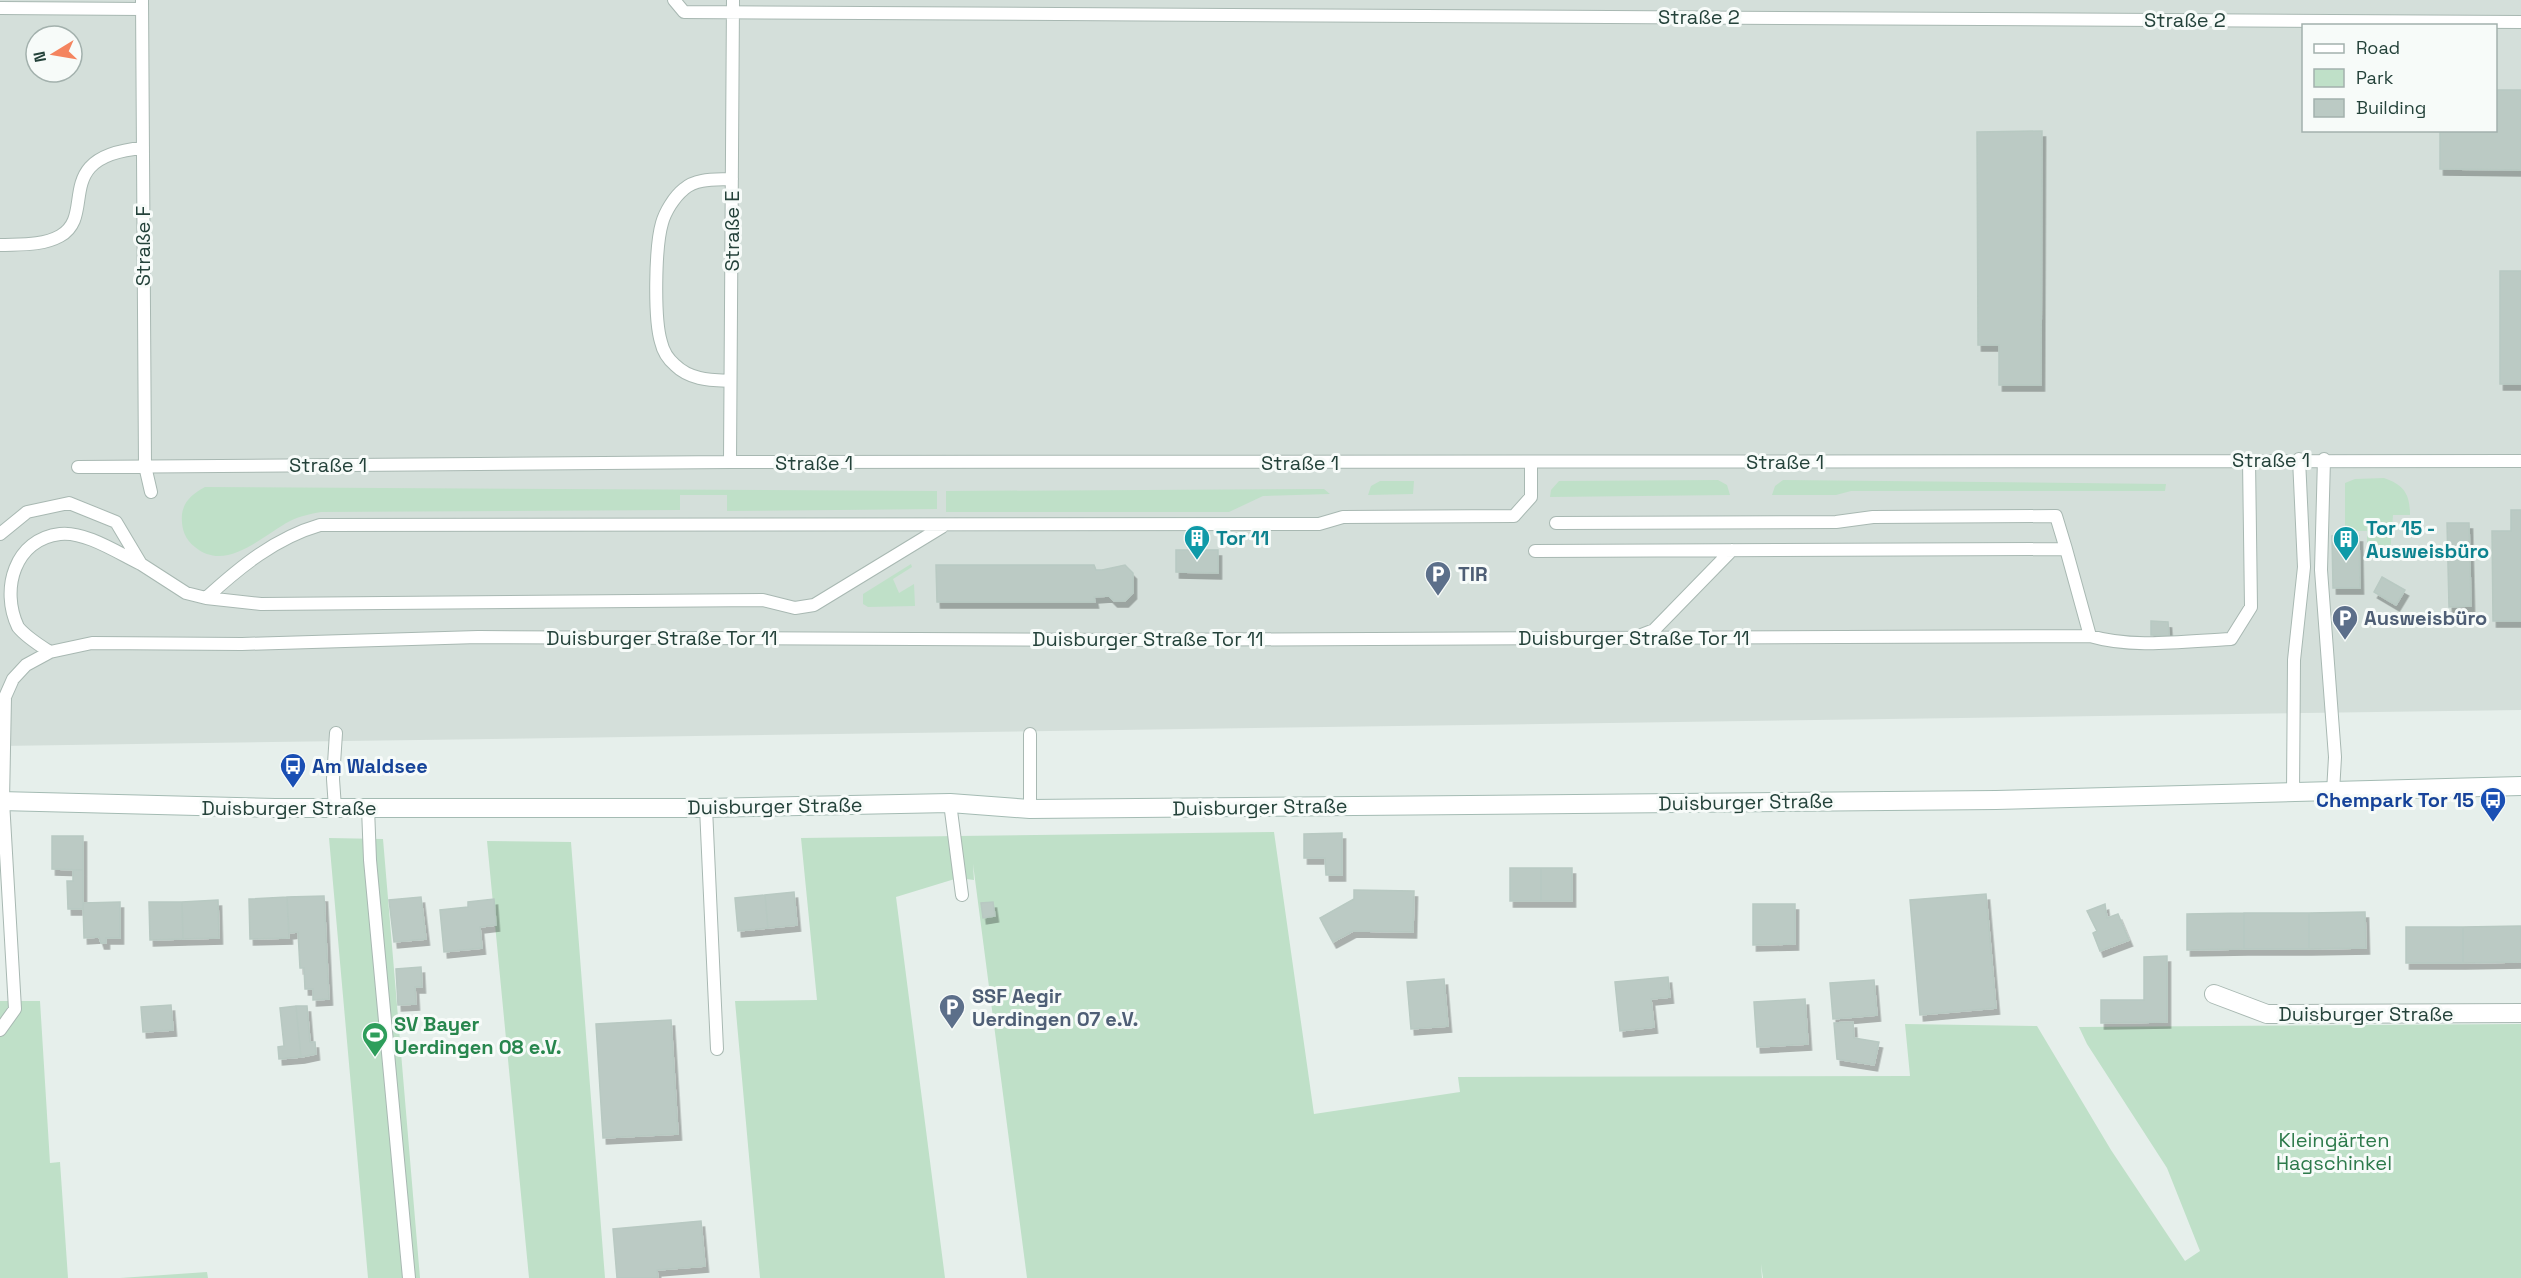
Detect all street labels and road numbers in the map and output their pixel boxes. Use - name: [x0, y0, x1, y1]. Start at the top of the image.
- street label: Straße 2: [1658, 4, 1740, 30]
- street label: Straße 2: [2144, 7, 2226, 33]
- street label: Straße E: [719, 191, 745, 271]
- street label: Straße F: [130, 206, 156, 286]
- street label: Straße 1: [2232, 447, 2310, 473]
- street label: Straße 1: [1746, 449, 1824, 475]
- street label: Straße 1: [775, 450, 853, 476]
- street label: Straße 1: [1261, 450, 1339, 476]
- street label: Straße 1: [289, 452, 367, 478]
- street label: Duisburger Straße Tor 11: [546, 625, 778, 651]
- street label: Duisburger Straße Tor 11: [1518, 625, 1750, 651]
- street label: Duisburger Straße Tor 11: [1032, 626, 1264, 652]
- street label: Duisburger Straße: [1658, 787, 1834, 817]
- street label: Duisburger Straße: [687, 791, 863, 821]
- street label: Duisburger Straße: [1172, 792, 1348, 822]
- street label: Duisburger Straße: [201, 795, 377, 821]
- street label: Duisburger Straße: [2278, 1001, 2454, 1027]

